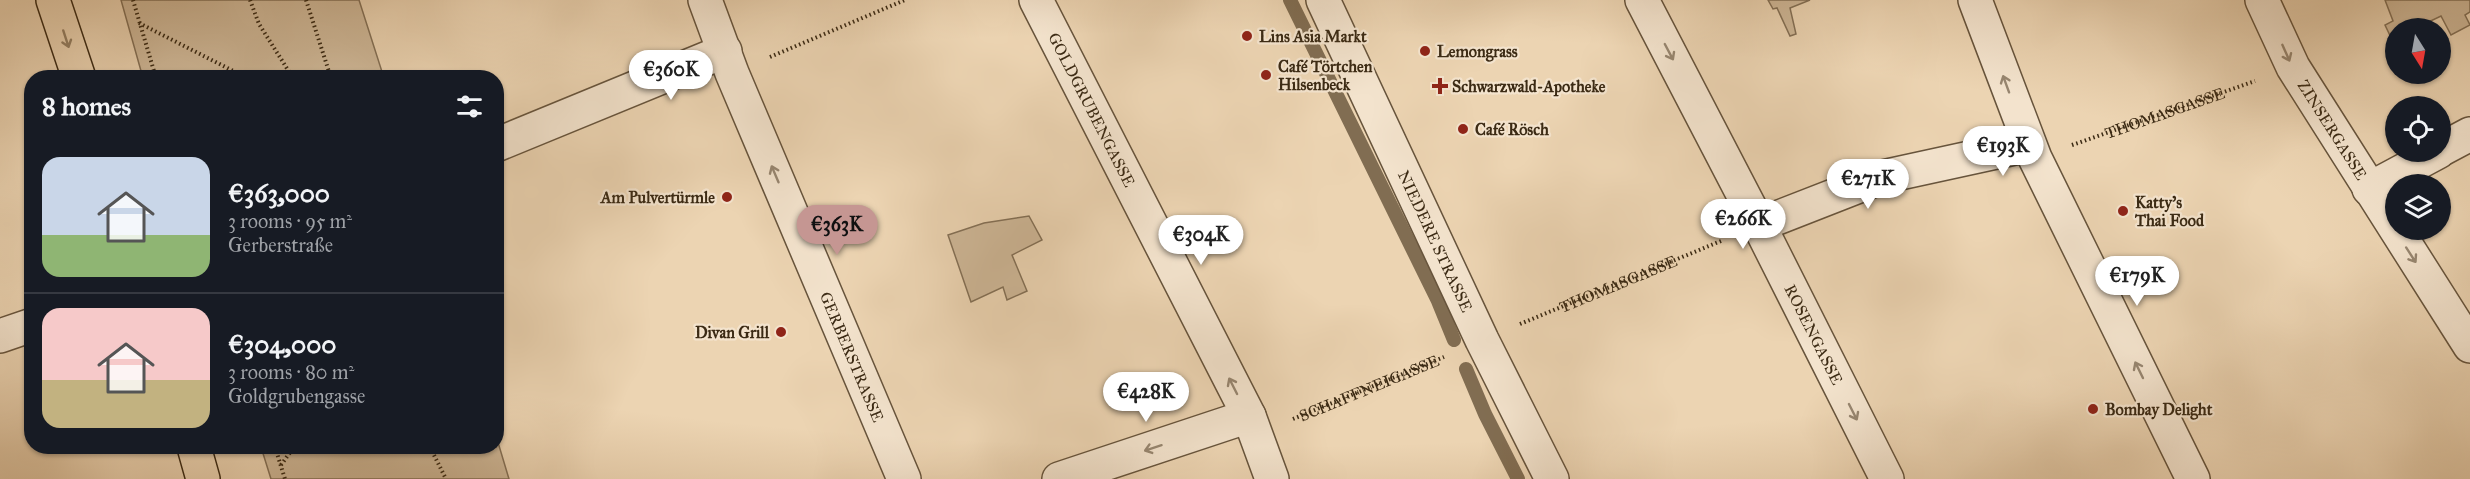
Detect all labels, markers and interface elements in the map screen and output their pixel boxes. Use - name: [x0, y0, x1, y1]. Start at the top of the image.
- north arrow: [2385, 18, 2451, 84]
- map controls: [2385, 18, 2451, 240]
- place label: Lins Asia Markt: [1259, 27, 1367, 46]
- one-way arrow: [61, 29, 72, 48]
- street label: GOLDGRUBENGASSE: [1045, 29, 1139, 190]
- marker: Lins Asia Markt: [1240, 29, 1254, 43]
- place label: Lemongrass: [1437, 42, 1518, 62]
- one-way arrow: [1663, 43, 1675, 60]
- marker: Lemongrass: [1418, 44, 1432, 58]
- one-way arrow: [2281, 44, 2293, 62]
- pin: €360K: [629, 50, 713, 101]
- text: €360K: [643, 57, 699, 81]
- place label: Café Törtchen Hilsenbeck: [1278, 57, 1373, 94]
- marker: Café Törtchen Hilsenbeck: [1259, 68, 1273, 82]
- one-way arrow: [2000, 75, 2011, 93]
- street label: ZINSERGASSE: [2294, 76, 2371, 183]
- place label: Schwarzwald-Apotheke: [1452, 77, 1606, 97]
- marker: Schwarzwald-Apotheke: [1433, 79, 1447, 93]
- street label: THOMASGASSE: [2102, 83, 2227, 142]
- text: 8 homes: [42, 90, 131, 122]
- icon: filters: [453, 90, 486, 123]
- button: locate: [2385, 96, 2451, 162]
- place label: Café Rösch: [1475, 120, 1549, 139]
- marker: Café Rösch: [1456, 122, 1470, 136]
- pin: €193K: [1961, 126, 2045, 177]
- text: €193K: [1977, 133, 2029, 157]
- pin: €271K: [1826, 159, 1910, 210]
- one-way arrow: [769, 165, 780, 183]
- text: €271K: [1841, 166, 1895, 190]
- street label: NIEDERE STRASSE: [1394, 167, 1477, 315]
- button: layers: [2385, 174, 2451, 240]
- text: €363,000: [228, 177, 330, 209]
- icon: home: [90, 181, 162, 253]
- place label: Am Pulvertürmle: [600, 188, 715, 207]
- marker: Am Pulvertürmle: [720, 190, 734, 204]
- place label: Katty's Thai Food: [2134, 193, 2205, 230]
- pin: €266K: [1701, 199, 1785, 250]
- marker: Katty's Thai Food: [2116, 204, 2130, 218]
- pin: €363K: [795, 205, 879, 256]
- text: €266K: [1715, 206, 1771, 230]
- text: 3 rooms · 95 m²: [228, 209, 352, 233]
- text: €363K: [811, 212, 863, 236]
- pin: €304K: [1159, 215, 1243, 266]
- text: €304K: [1172, 222, 1230, 246]
- text: Gerberstraße: [228, 233, 333, 257]
- one-way arrow: [2405, 246, 2417, 262]
- street label: THOMASGASSE: [1556, 251, 1680, 316]
- pin: €179K: [2095, 256, 2179, 307]
- text: €179K: [2109, 263, 2165, 287]
- street label: ROSENGASSE: [1781, 281, 1847, 387]
- street label: GERBERSTRASSE: [816, 289, 888, 425]
- place label: Divan Grill: [695, 323, 770, 342]
- marker: Divan Grill: [774, 325, 788, 339]
- text: €304,000: [228, 328, 337, 360]
- icon: home: [90, 332, 162, 404]
- street label: SCHAFFNEIGASSE: [1296, 351, 1442, 425]
- text: 3 rooms · 80 m²: [228, 360, 354, 384]
- one-way arrow: [2133, 361, 2145, 379]
- pin: €428K: [1104, 372, 1188, 423]
- one-way arrow: [1227, 378, 1239, 396]
- text: €428K: [1117, 379, 1175, 403]
- text: Goldgrubengasse: [228, 384, 365, 408]
- place label: Bombay Delight: [2105, 400, 2213, 420]
- marker: Bombay Delight: [2086, 402, 2100, 416]
- one-way arrow: [1848, 403, 1860, 421]
- one-way arrow: [1144, 443, 1163, 454]

